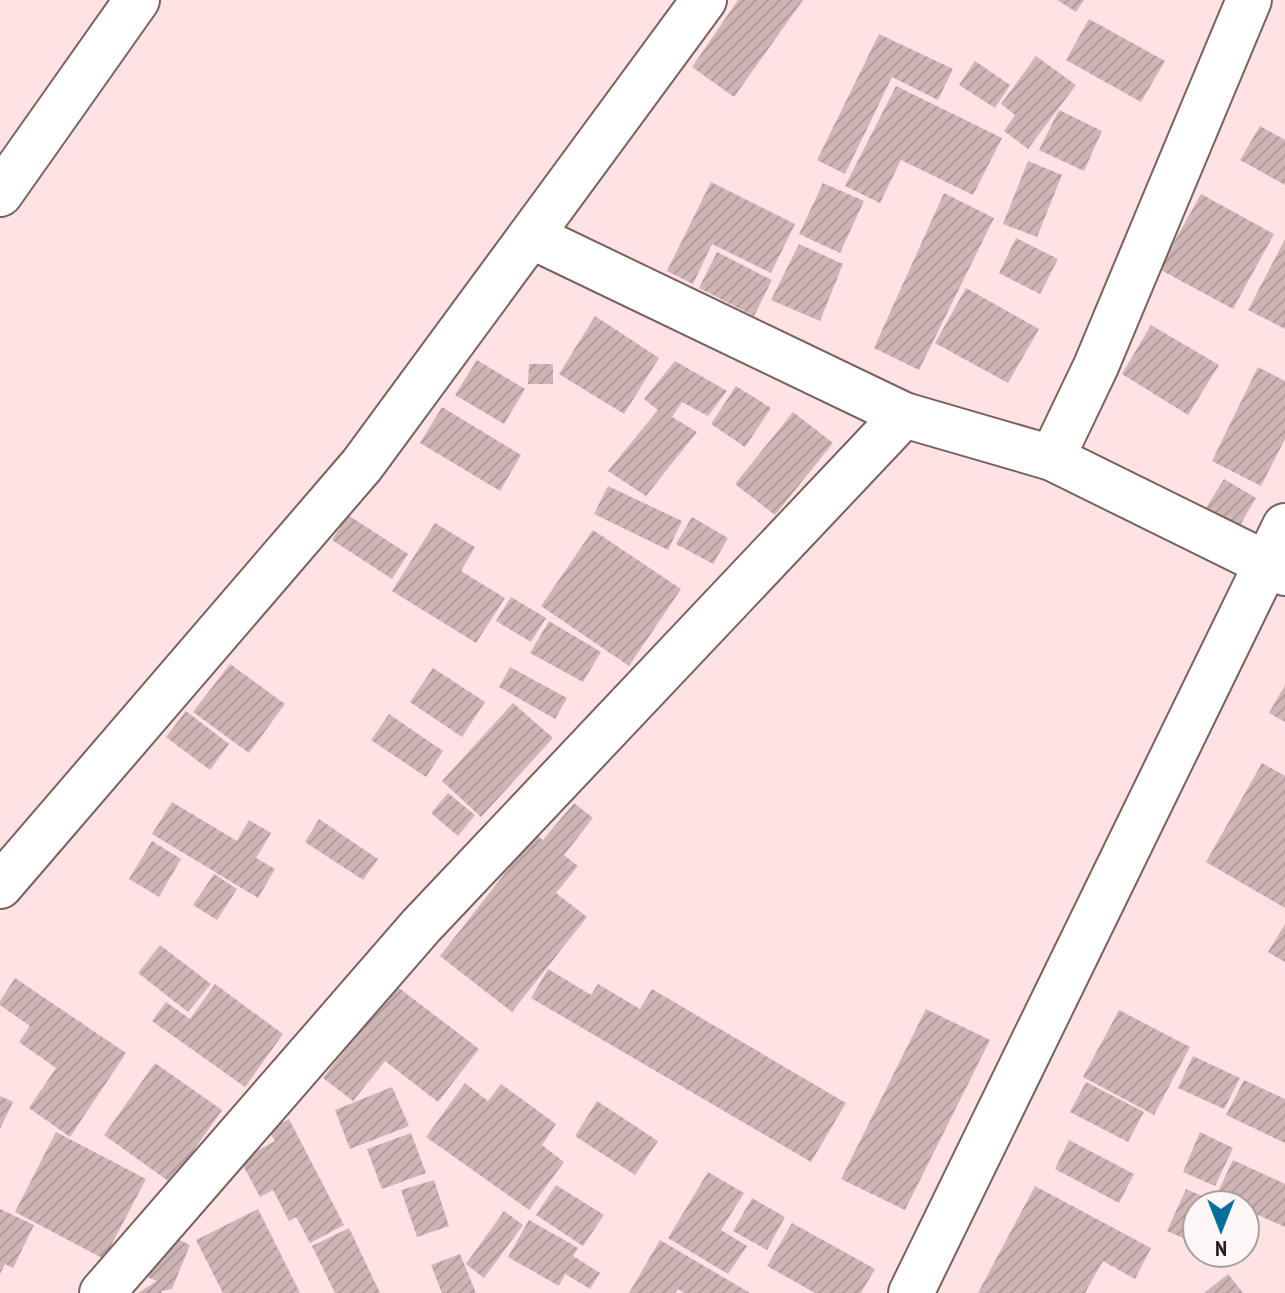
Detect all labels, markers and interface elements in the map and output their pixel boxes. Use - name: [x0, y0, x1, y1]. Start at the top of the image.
- north arrow: [1181, 1189, 1261, 1269]
- text: N: [1215, 1235, 1227, 1263]

